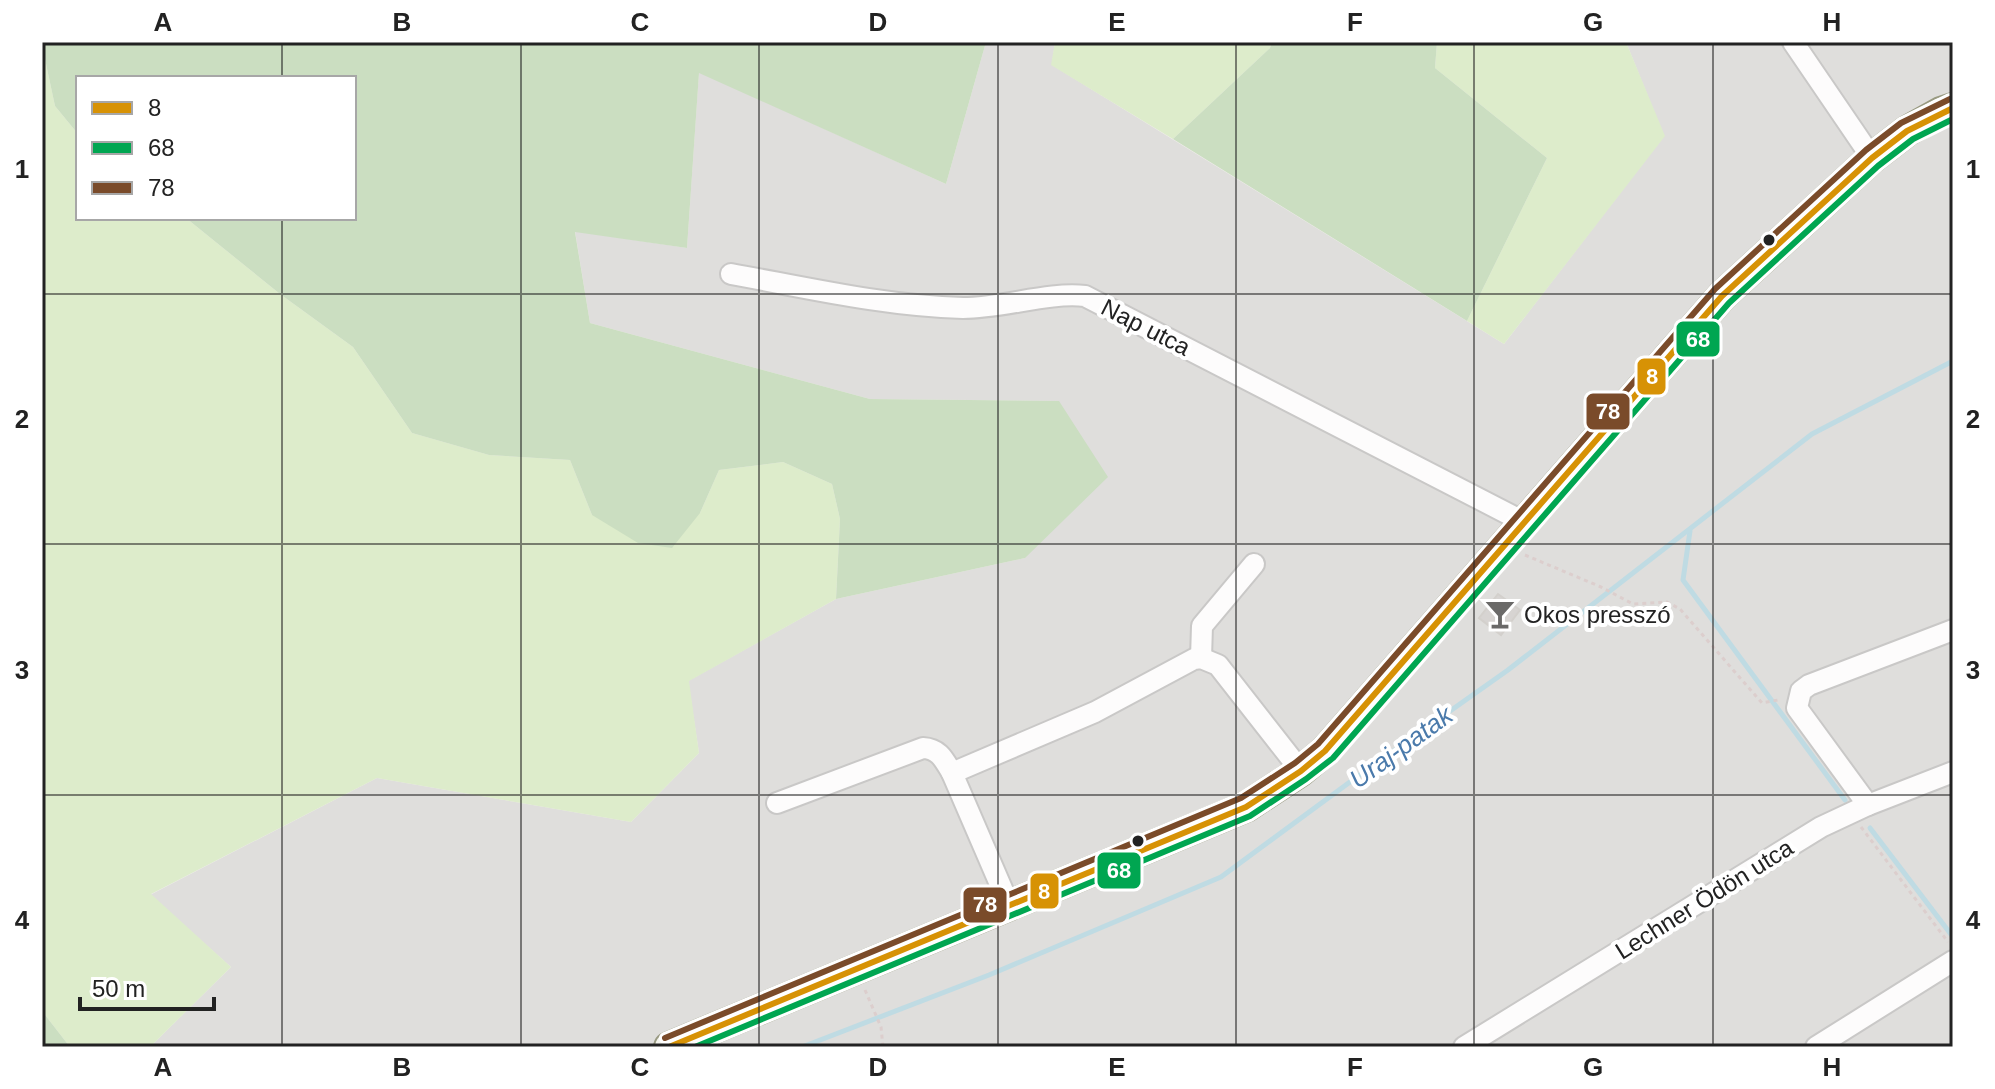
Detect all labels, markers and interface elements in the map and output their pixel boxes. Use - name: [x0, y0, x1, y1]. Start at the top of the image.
- text: A: [154, 7, 173, 37]
- text: B: [393, 7, 411, 37]
- text: C: [631, 7, 650, 37]
- text: D: [869, 7, 887, 37]
- text: E: [1108, 7, 1126, 37]
- text: F: [1347, 7, 1363, 37]
- text: G: [1583, 7, 1603, 37]
- text: H: [1823, 7, 1841, 37]
- legend: [76, 76, 356, 220]
- text: 8: [148, 94, 161, 121]
- text: 68: [148, 134, 175, 161]
- text: 1: [15, 154, 29, 184]
- text: 1: [1966, 154, 1980, 184]
- text: 78: [148, 174, 175, 201]
- unlabelled marker: [1761, 232, 1777, 248]
- street label: Nap utca: [1097, 293, 1196, 361]
- line badge: 68: [1675, 320, 1721, 358]
- text: 68: [1686, 327, 1710, 352]
- line badge: 8: [1636, 357, 1667, 396]
- text: 8: [1646, 364, 1658, 389]
- line badge: 78: [1585, 392, 1631, 431]
- text: 78: [1596, 399, 1620, 424]
- text: 2: [15, 404, 29, 434]
- text: 2: [1966, 404, 1980, 434]
- bar icon: Okos presszó: [1483, 597, 1517, 631]
- place label: Okos presszó: [1524, 601, 1671, 628]
- text: 3: [15, 655, 29, 685]
- text: 3: [1966, 655, 1980, 685]
- water label: Uraj-patak: [1344, 698, 1460, 794]
- unlabelled marker: [1130, 833, 1146, 849]
- street label: Lechner Ödön utca: [1610, 833, 1798, 965]
- line badge: 68: [1096, 851, 1142, 890]
- text: 68: [1107, 858, 1131, 883]
- line badge: 8: [1029, 872, 1060, 910]
- text: 8: [1038, 879, 1050, 904]
- line badge: 78: [962, 886, 1008, 924]
- text: 78: [973, 892, 997, 917]
- text: 4: [15, 905, 30, 935]
- text: 4: [1966, 905, 1981, 935]
- scale bar: [80, 961, 214, 1011]
- text: 50 m: [92, 975, 145, 1002]
- text: A: [154, 1052, 173, 1082]
- text: B: [393, 1052, 411, 1082]
- text: C: [631, 1052, 650, 1082]
- text: D: [869, 1052, 887, 1082]
- text: E: [1108, 1052, 1126, 1082]
- text: F: [1347, 1052, 1363, 1082]
- text: G: [1583, 1052, 1603, 1082]
- text: H: [1823, 1052, 1841, 1082]

